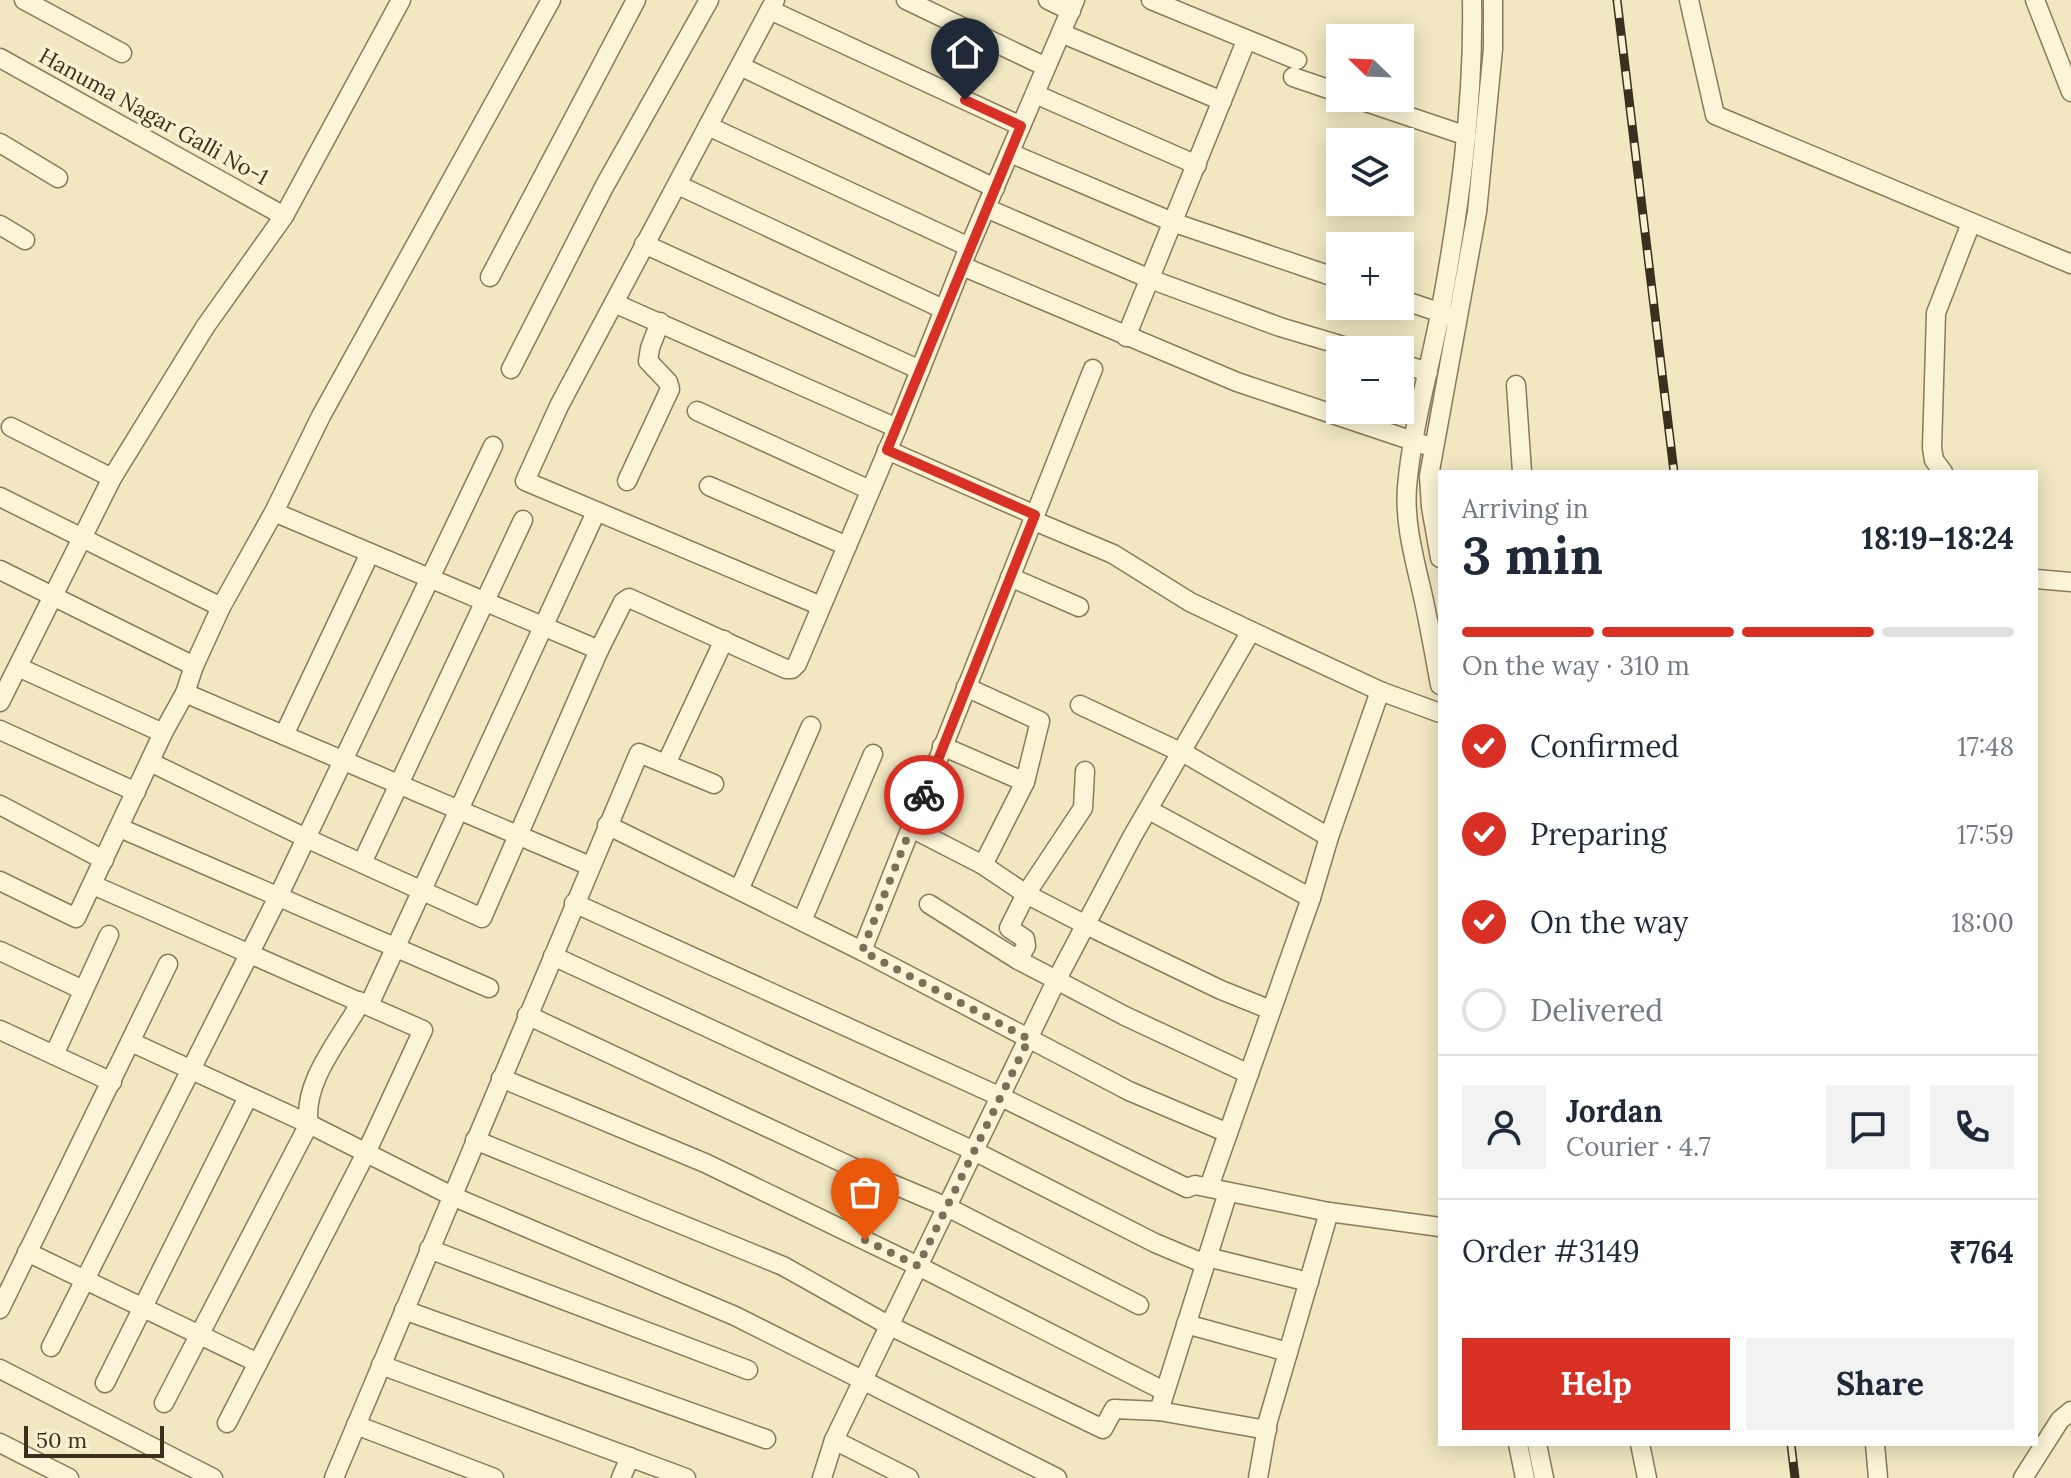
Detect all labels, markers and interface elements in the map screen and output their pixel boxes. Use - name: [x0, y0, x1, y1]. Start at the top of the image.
- pin: [931, 18, 999, 100]
- north arrow: [1326, 24, 1414, 112]
- map controls: [1326, 24, 1414, 424]
- icon: home: [943, 30, 987, 74]
- street label: Hanuma Nagar Galli No-1: [34, 41, 274, 191]
- button: layers: [1326, 128, 1414, 216]
- button: +: [1326, 232, 1414, 320]
- button: −: [1326, 336, 1414, 424]
- text: Arriving in: [1462, 492, 1589, 525]
- text: 18:19–18:24: [1862, 519, 2014, 557]
- text: 3 min: [1462, 522, 1603, 588]
- text: On the way · 310 m: [1462, 649, 1690, 682]
- icon: check: [1462, 724, 1506, 768]
- text: Confirmed: [1530, 727, 1679, 765]
- text: 17:48: [1957, 730, 2014, 763]
- courier: [884, 755, 964, 835]
- icon: bike: [902, 773, 946, 817]
- icon: check: [1462, 812, 1506, 856]
- text: Preparing: [1530, 815, 1667, 853]
- text: 17:59: [1957, 818, 2014, 851]
- icon: check: [1462, 900, 1506, 944]
- text: On the way: [1530, 903, 1688, 941]
- text: 18:00: [1951, 906, 2014, 939]
- text: Delivered: [1530, 991, 1663, 1029]
- button: person: [1462, 1085, 1546, 1169]
- button: chat: [1826, 1085, 1910, 1169]
- button: phone: [1930, 1085, 2014, 1169]
- text: Jordan: [1566, 1092, 1663, 1130]
- text: Courier · 4.7: [1566, 1130, 1711, 1163]
- pin: [831, 1158, 899, 1240]
- icon: bag: [843, 1170, 887, 1214]
- text: Order #3149: [1462, 1232, 1640, 1270]
- text: ₹764: [1949, 1233, 2014, 1271]
- button: Help: [1462, 1338, 1730, 1430]
- button: Share: [1746, 1338, 2014, 1430]
- scale bar: [24, 1422, 164, 1458]
- text: 50 m: [36, 1426, 87, 1454]

